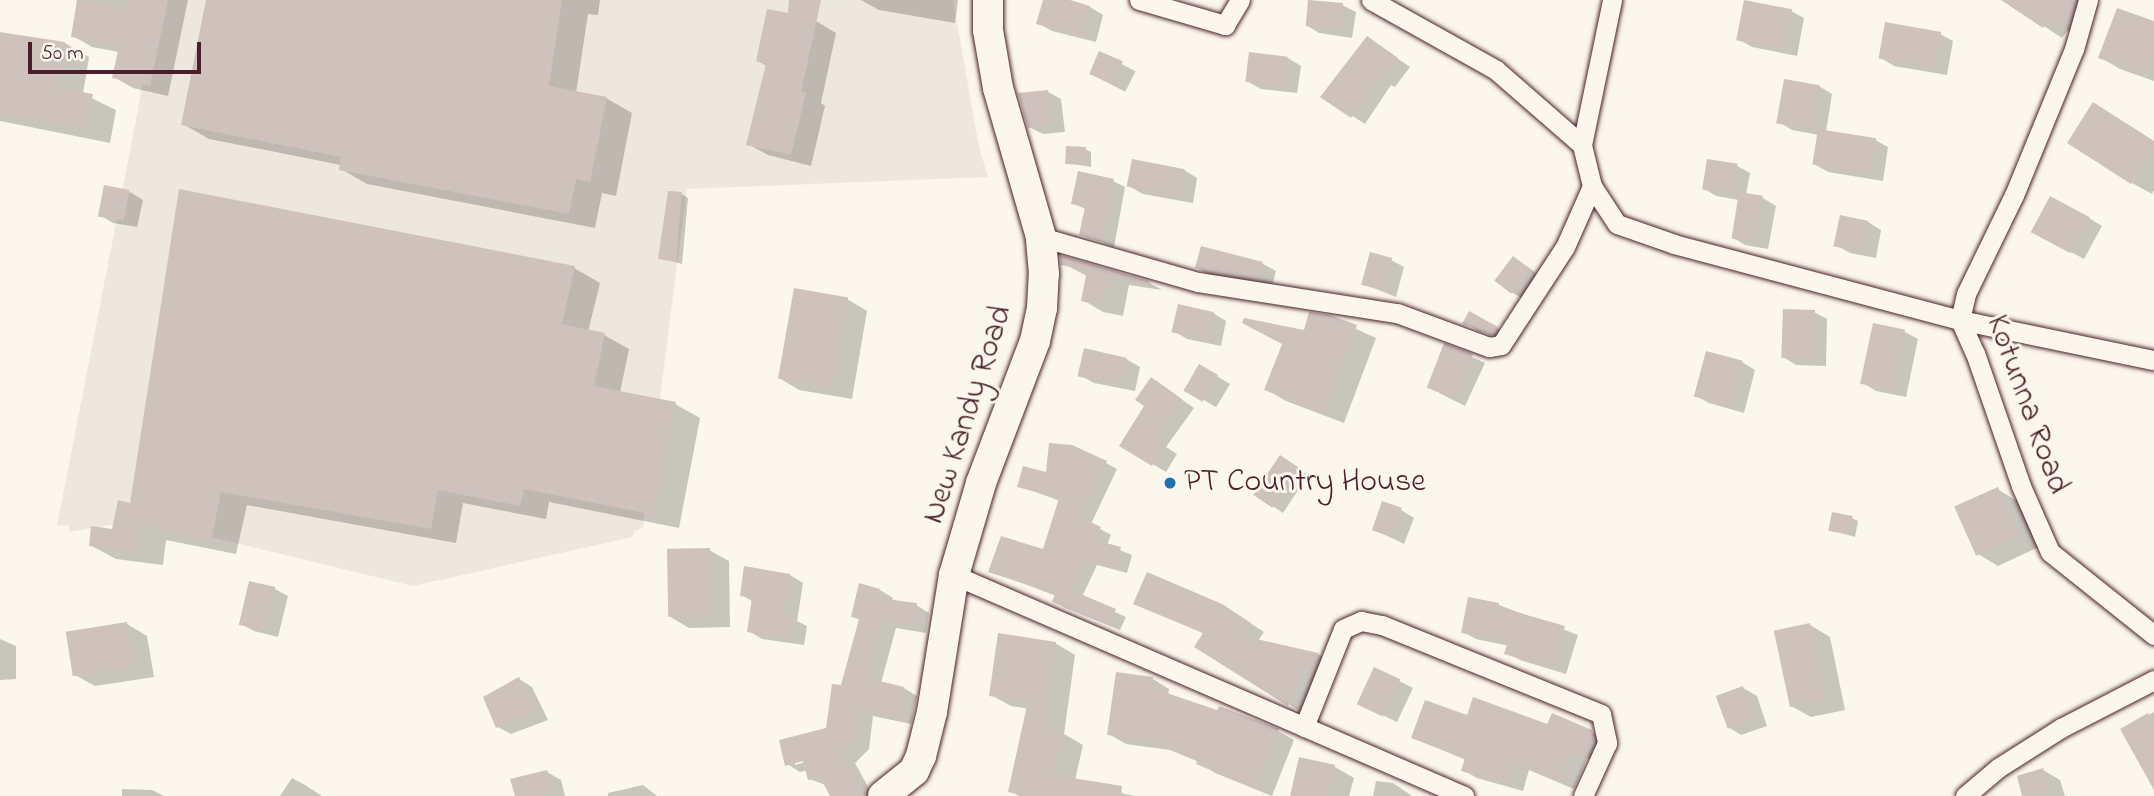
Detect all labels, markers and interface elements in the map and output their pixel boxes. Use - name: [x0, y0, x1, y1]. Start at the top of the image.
- scale bar: [32, 28, 205, 72]
- text: 50 m: [41, 39, 84, 69]
- street label: New Kandy Road: [916, 301, 1022, 529]
- street label: Kotunna Road: [1976, 310, 2076, 500]
- place label: PT Country House: [1184, 464, 1426, 502]
- marker: PT Country House: [1162, 475, 1178, 491]

